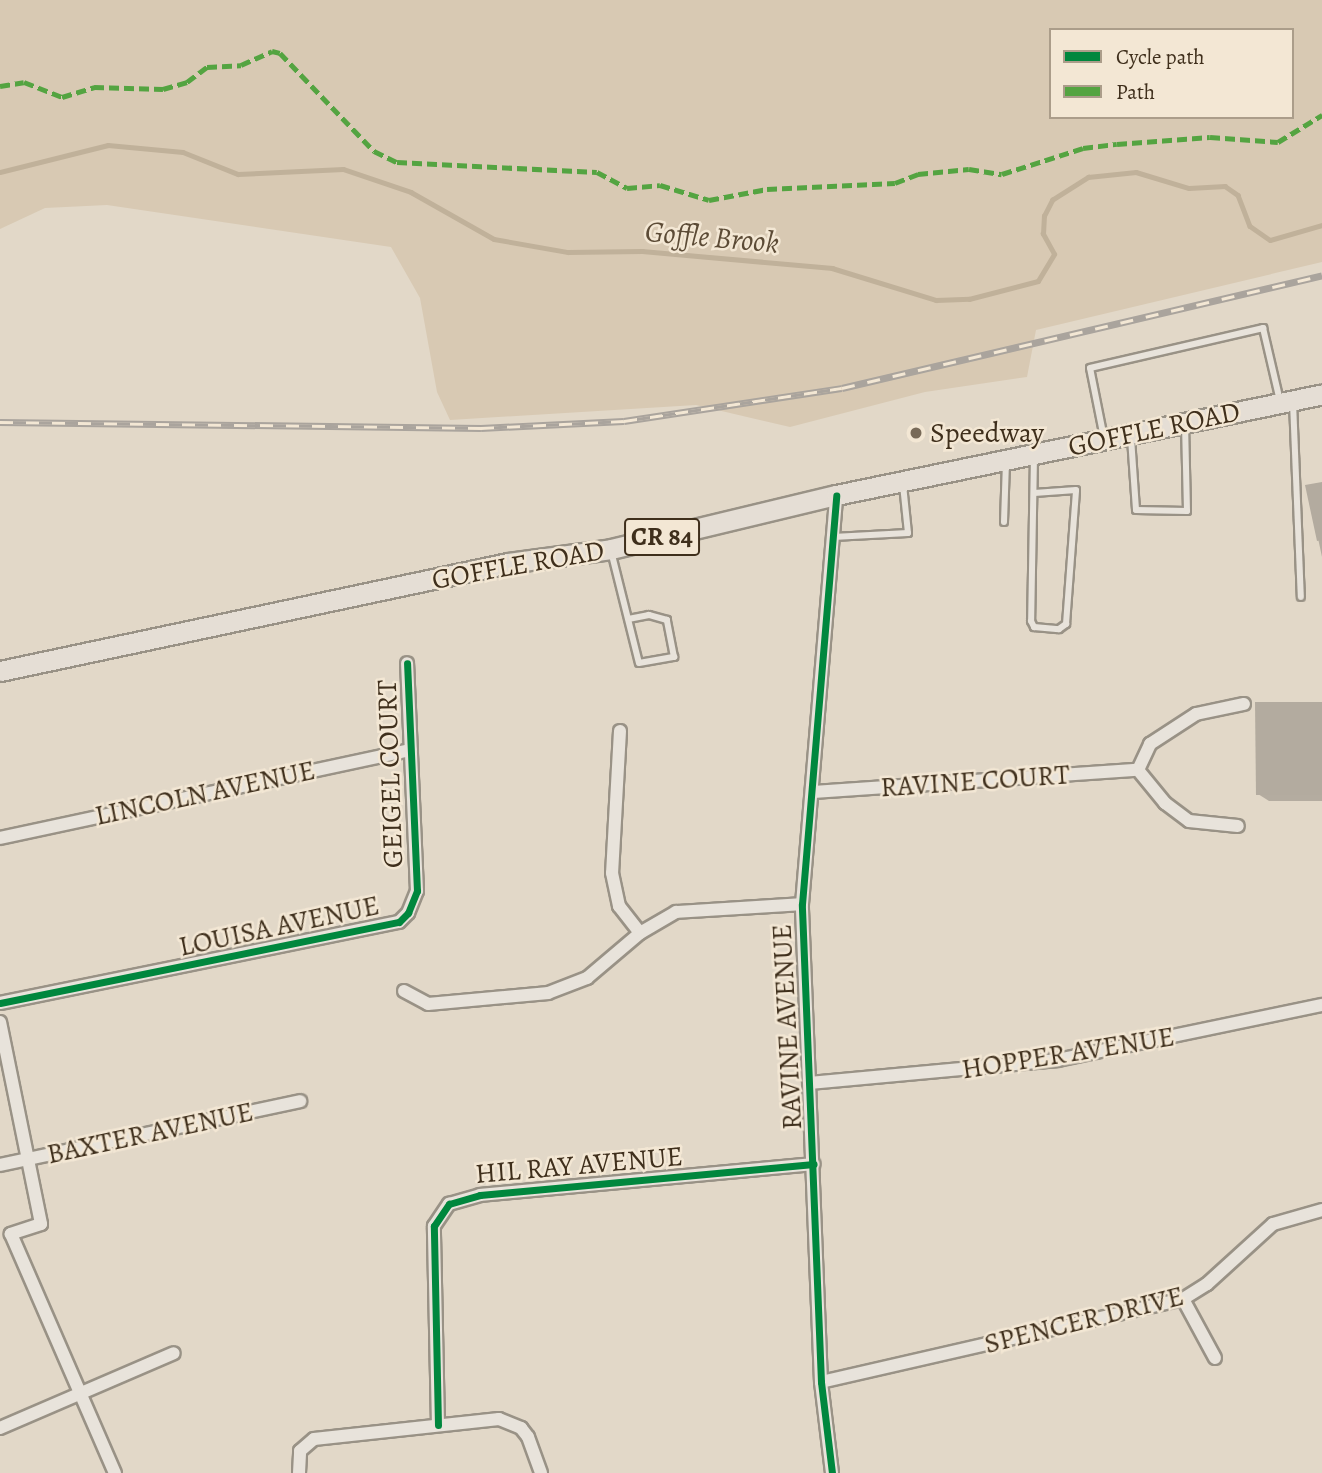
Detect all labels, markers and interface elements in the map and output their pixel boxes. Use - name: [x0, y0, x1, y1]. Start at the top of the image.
- legend: [1049, 28, 1294, 119]
- text: Cycle path: [1116, 43, 1205, 71]
- text: Path: [1116, 78, 1155, 106]
- water label: Goffle Brook: [644, 213, 780, 261]
- street label: GOFFLE ROAD: [1065, 394, 1243, 464]
- place label: Speedway: [930, 416, 1044, 450]
- marker: Speedway: [908, 425, 924, 441]
- road number: CR 84: [624, 514, 700, 559]
- street label: GOFFLE ROAD: [429, 533, 607, 597]
- street label: GEIGEL COURT: [370, 679, 410, 869]
- street label: LINCOLN AVENUE: [92, 753, 318, 833]
- street label: RAVINE COURT: [879, 758, 1071, 804]
- street label: LOUISA AVENUE: [176, 888, 382, 964]
- street label: RAVINE AVENUE: [765, 923, 809, 1131]
- street label: HOPPER AVENUE: [959, 1020, 1177, 1086]
- street label: BAXTER AVENUE: [44, 1095, 256, 1171]
- street label: HIL RAY AVENUE: [474, 1139, 684, 1191]
- street label: SPENCER DRIVE: [981, 1279, 1187, 1361]

